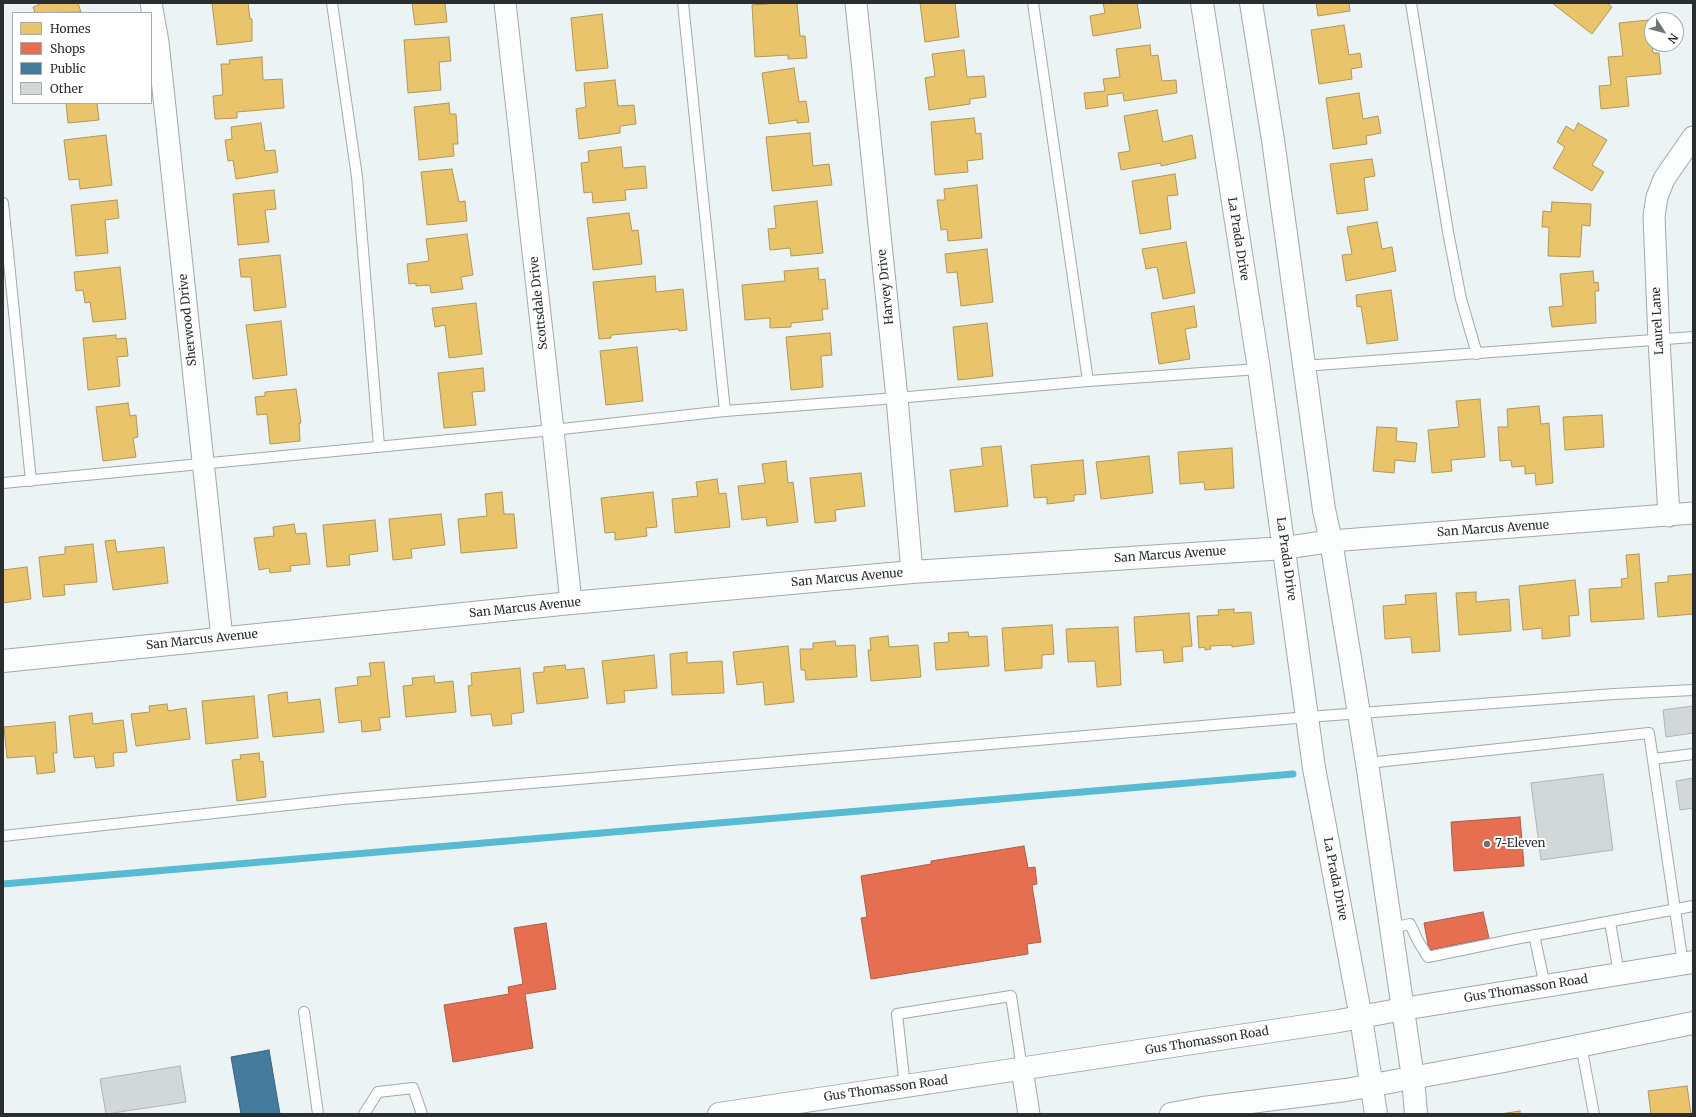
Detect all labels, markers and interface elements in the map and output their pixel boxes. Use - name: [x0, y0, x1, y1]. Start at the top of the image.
- legend: [12, 12, 152, 104]
- north arrow: [1644, 12, 1684, 52]
- text: Homes: [50, 21, 91, 36]
- text: N: [1665, 31, 1681, 46]
- text: Shops: [50, 41, 85, 56]
- text: Public: [50, 61, 86, 76]
- text: Other: [50, 81, 83, 96]
- street label: La Prada Drive: [1224, 196, 1252, 282]
- street label: Harvey Drive: [875, 249, 897, 325]
- street label: Scottsdale Drive: [527, 256, 551, 350]
- street label: Sherwood Drive: [176, 273, 200, 367]
- street label: Laurel Lane: [1649, 287, 1667, 355]
- street label: La Prada Drive: [1273, 516, 1299, 602]
- street label: San Marcus Avenue: [1436, 518, 1550, 540]
- street label: San Marcus Avenue: [1113, 544, 1227, 566]
- street label: San Marcus Avenue: [790, 566, 904, 590]
- street label: San Marcus Avenue: [468, 595, 582, 621]
- street label: San Marcus Avenue: [145, 627, 259, 653]
- street label: La Prada Drive: [1320, 836, 1350, 922]
- place label: 7-Eleven: [1495, 837, 1545, 851]
- marker: 7-Eleven: [1482, 839, 1492, 849]
- street label: Gus Thomasson Road: [1463, 972, 1589, 1006]
- street label: Gus Thomasson Road: [1144, 1024, 1270, 1058]
- street label: Gus Thomasson Road: [823, 1073, 949, 1105]

